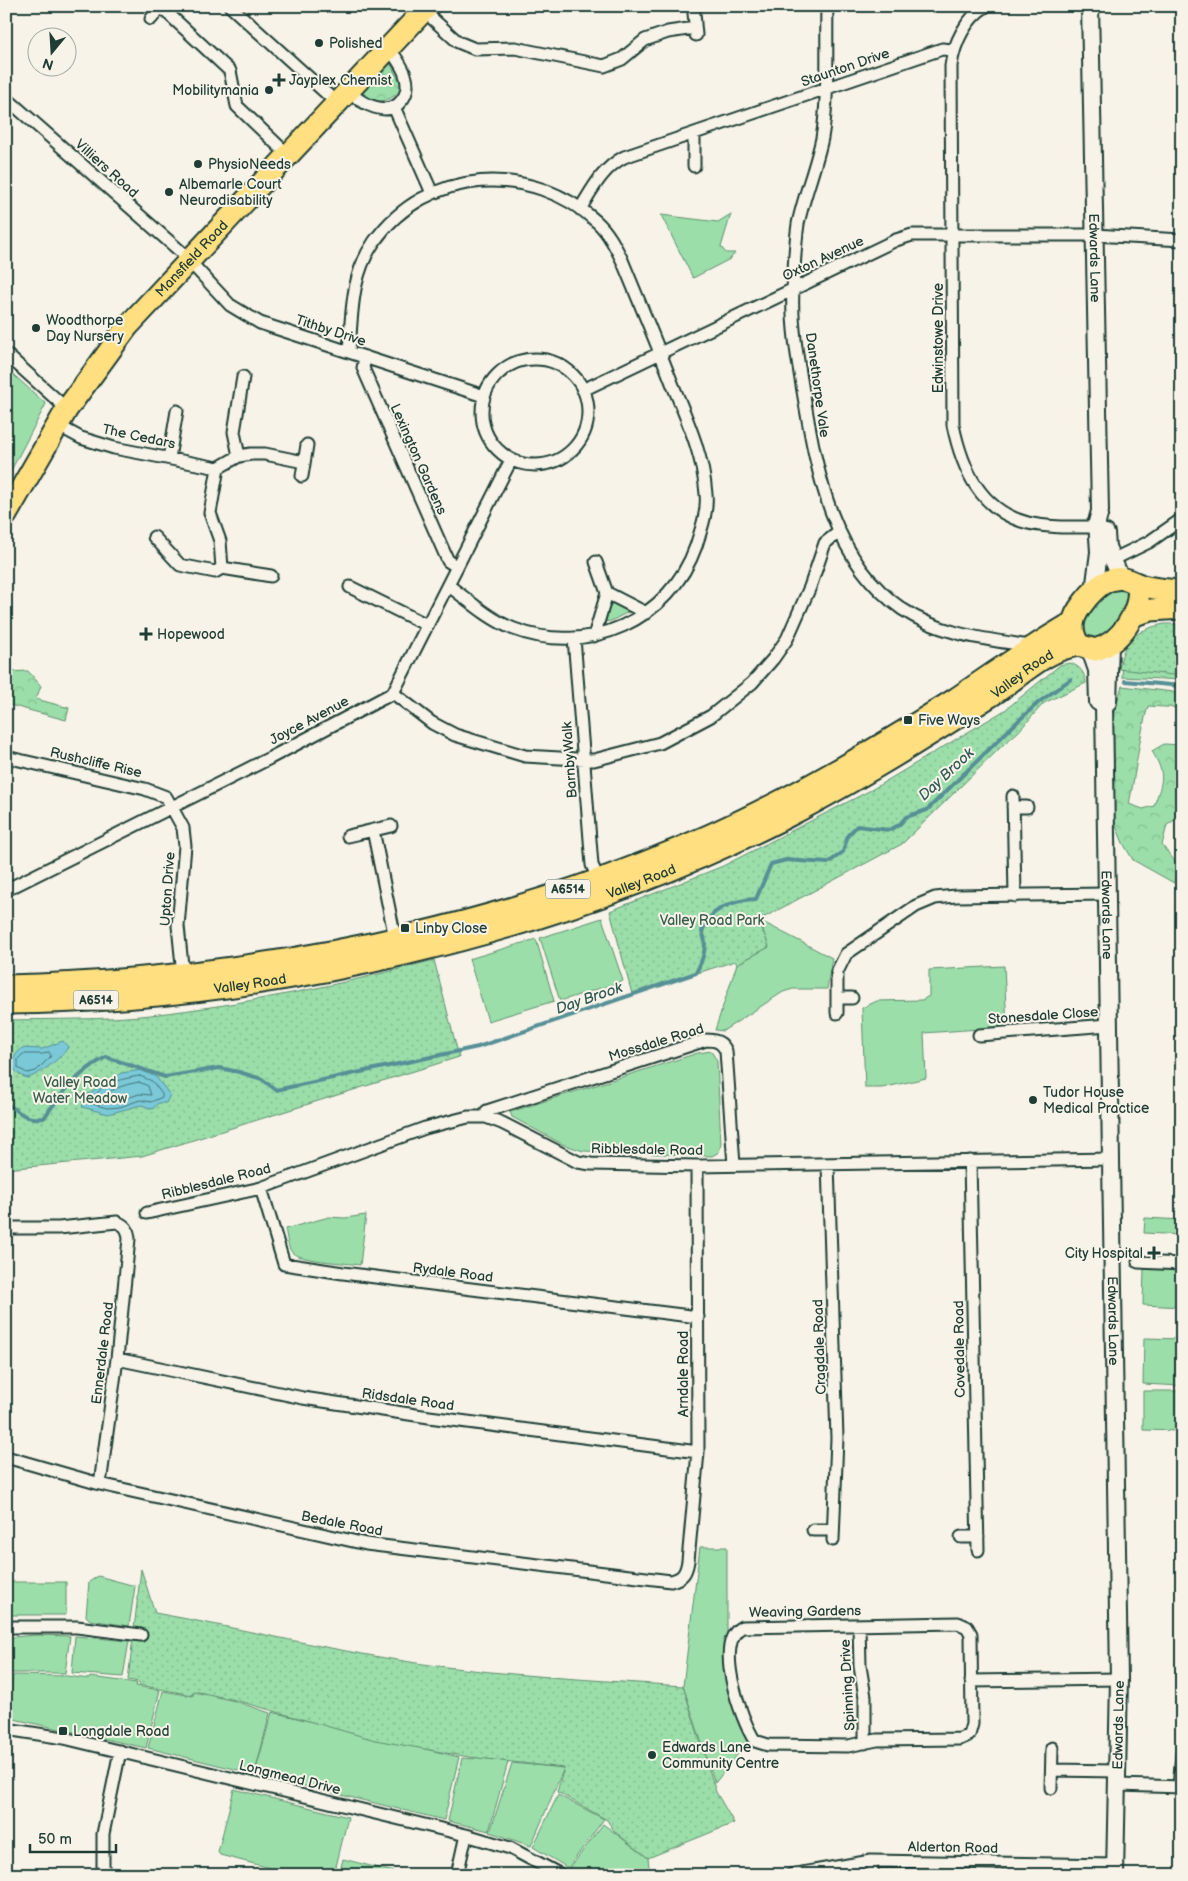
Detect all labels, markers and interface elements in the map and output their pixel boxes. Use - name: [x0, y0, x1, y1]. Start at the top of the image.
- north arrow: [28, 28, 78, 78]
- place label: Polished: [329, 35, 383, 52]
- marker: Polished: [313, 37, 325, 49]
- street label: Staunton Drive: [799, 44, 892, 91]
- text: N: [41, 54, 56, 74]
- place label: Jayplex Chemist: [289, 72, 393, 89]
- marker: Jayplex Chemist: [273, 74, 285, 86]
- place label: Mobilitymania: [172, 82, 259, 99]
- marker: Mobilitymania: [263, 84, 275, 96]
- street label: Villiers Road: [71, 135, 142, 201]
- place label: PhysioNeeds: [208, 156, 291, 173]
- marker: PhysioNeeds: [192, 158, 204, 170]
- place label: Albemarle Court Neurodisability: [179, 176, 282, 209]
- marker: Albemarle Court Neurodisability: [163, 186, 175, 198]
- street label: Edwards Lane: [1085, 213, 1104, 303]
- street label: Mansfield Road: [152, 217, 232, 301]
- street label: Oxton Avenue: [780, 232, 867, 285]
- street label: Edwinstowe Drive: [930, 283, 947, 393]
- street label: Tithby Drive: [293, 311, 368, 350]
- place label: Woodthorpe Day Nursery: [46, 312, 124, 345]
- marker: Woodthorpe Day Nursery: [30, 322, 42, 334]
- street label: Danethorpe Vale: [802, 332, 833, 439]
- street label: Lexington Gardens: [386, 401, 451, 517]
- street label: The Cedars: [101, 420, 177, 453]
- place label: Hopewood: [157, 626, 225, 643]
- marker: Hopewood: [139, 627, 153, 641]
- street label: Valley Road: [988, 646, 1057, 702]
- street label: Joyce Avenue: [267, 692, 352, 748]
- place label: Five Ways: [918, 712, 980, 729]
- marker: Five Ways: [902, 714, 914, 726]
- street label: Barnby Walk: [558, 721, 581, 799]
- water label: Day Brook: [914, 743, 979, 805]
- street label: Rushcliffe Rise: [48, 744, 144, 781]
- street label: Upton Drive: [156, 851, 179, 927]
- street label: Valley Road: [604, 860, 678, 903]
- street label: Edwards Lane: [1098, 870, 1116, 960]
- road number: A6514: [546, 880, 590, 899]
- park label: Valley Road Park: [660, 912, 764, 929]
- place label: Linby Close: [415, 920, 487, 937]
- marker: Linby Close: [399, 922, 411, 934]
- street label: Valley Road: [213, 970, 288, 998]
- water label: Day Brook: [553, 978, 626, 1019]
- road number: A6514: [74, 990, 118, 1010]
- street label: Stonesdale Close: [987, 1003, 1099, 1028]
- street label: Mossdale Road: [606, 1020, 706, 1065]
- park label: Valley Road Water Meadow: [33, 1074, 128, 1107]
- place label: Tudor House Medical Practice: [1043, 1084, 1149, 1117]
- marker: Tudor House Medical Practice: [1027, 1094, 1039, 1106]
- street label: Ribblesdale Road: [591, 1140, 703, 1159]
- street label: Ribblesdale Road: [160, 1160, 273, 1203]
- place label: City Hospital: [1065, 1245, 1143, 1262]
- marker: City Hospital: [1147, 1246, 1161, 1260]
- street label: Rydale Road: [412, 1259, 494, 1286]
- street label: Edwards Lane: [1104, 1276, 1122, 1366]
- street label: Cragdale Road: [809, 1299, 830, 1395]
- street label: Covedale Road: [950, 1300, 969, 1398]
- street label: Ennerdale Road: [88, 1301, 117, 1405]
- street label: Arndale Road: [675, 1331, 692, 1417]
- street label: Ridsdale Road: [361, 1385, 455, 1414]
- street label: Bedale Road: [300, 1507, 384, 1540]
- street label: Weaving Gardens: [749, 1602, 861, 1621]
- street label: Spinning Drive: [837, 1639, 858, 1731]
- street label: Edwards Lane: [1109, 1680, 1128, 1770]
- place label: Longdale Road: [73, 1723, 170, 1740]
- marker: Longdale Road: [57, 1725, 69, 1737]
- place label: Edwards Lane Community Centre: [662, 1739, 779, 1772]
- marker: Edwards Lane Community Centre: [646, 1749, 658, 1761]
- street label: Longmead Drive: [237, 1757, 342, 1798]
- scale bar: [30, 1821, 116, 1853]
- text: 50 m: [38, 1830, 72, 1849]
- street label: Alderton Road: [908, 1838, 998, 1857]

